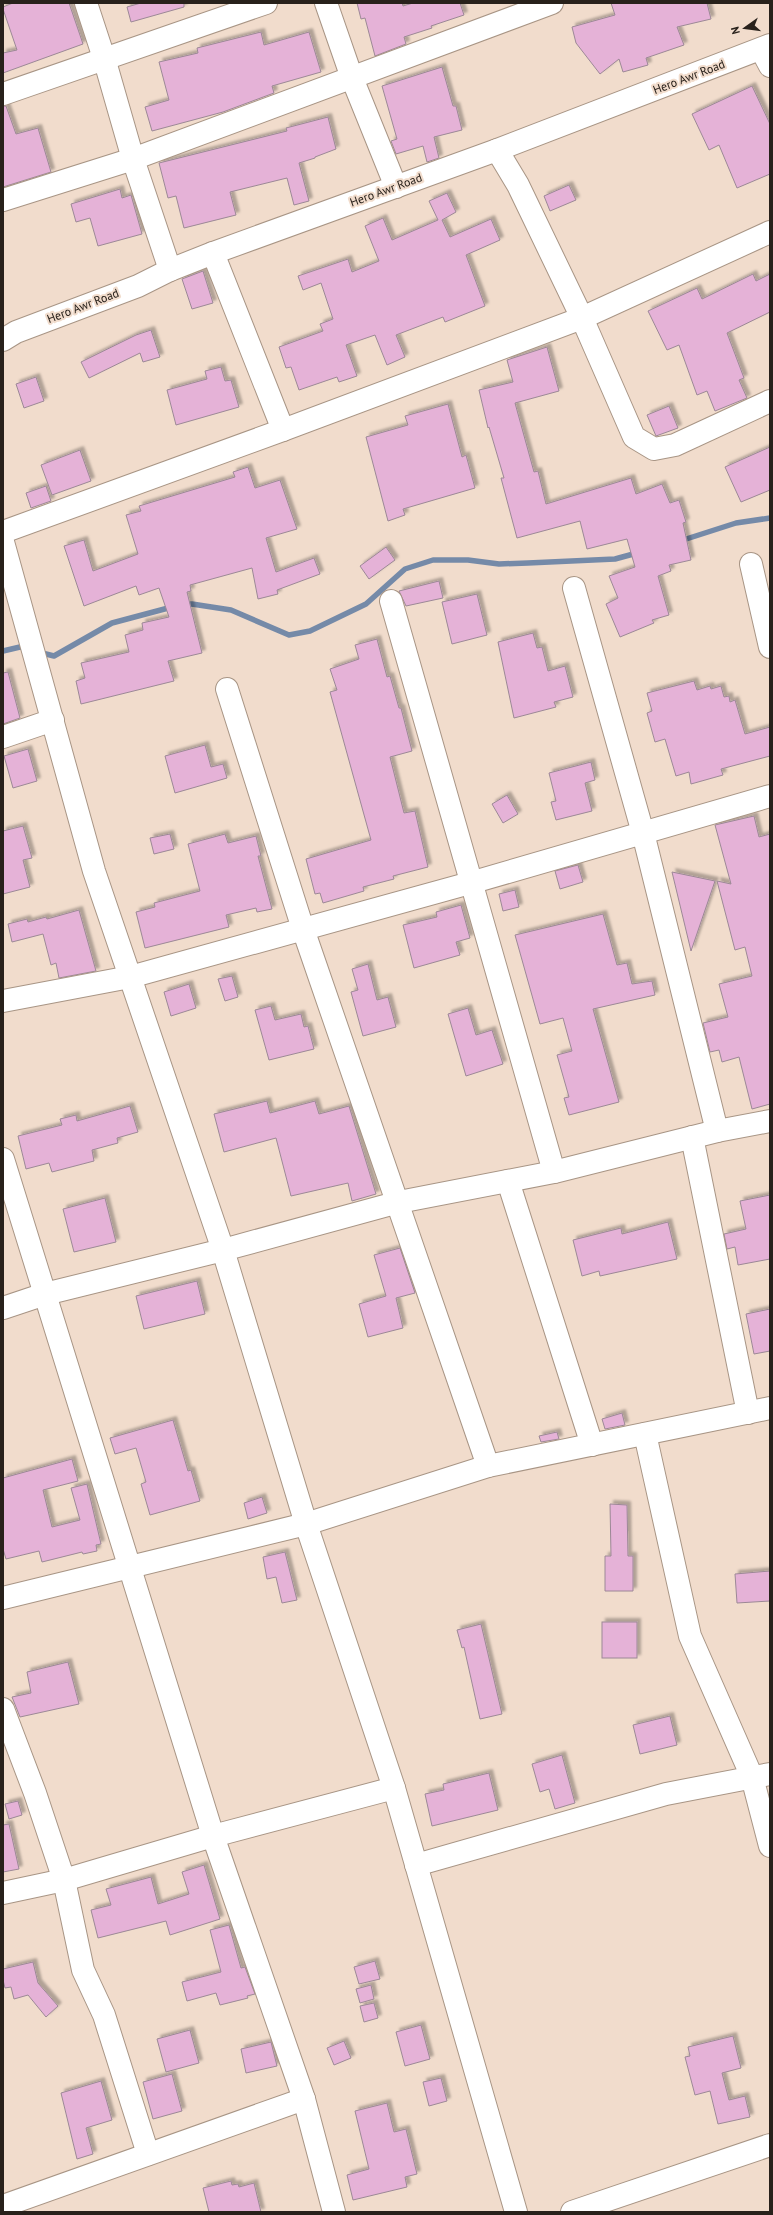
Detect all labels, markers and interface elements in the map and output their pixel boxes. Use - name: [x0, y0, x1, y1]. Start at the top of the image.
- north arrow: [725, 8, 765, 48]
- text: N: [728, 25, 743, 36]
- street label: Hero Awr Road: [651, 56, 727, 97]
- street label: Hero Awr Road: [348, 170, 424, 210]
- street label: Hero Awr Road: [45, 285, 121, 326]

